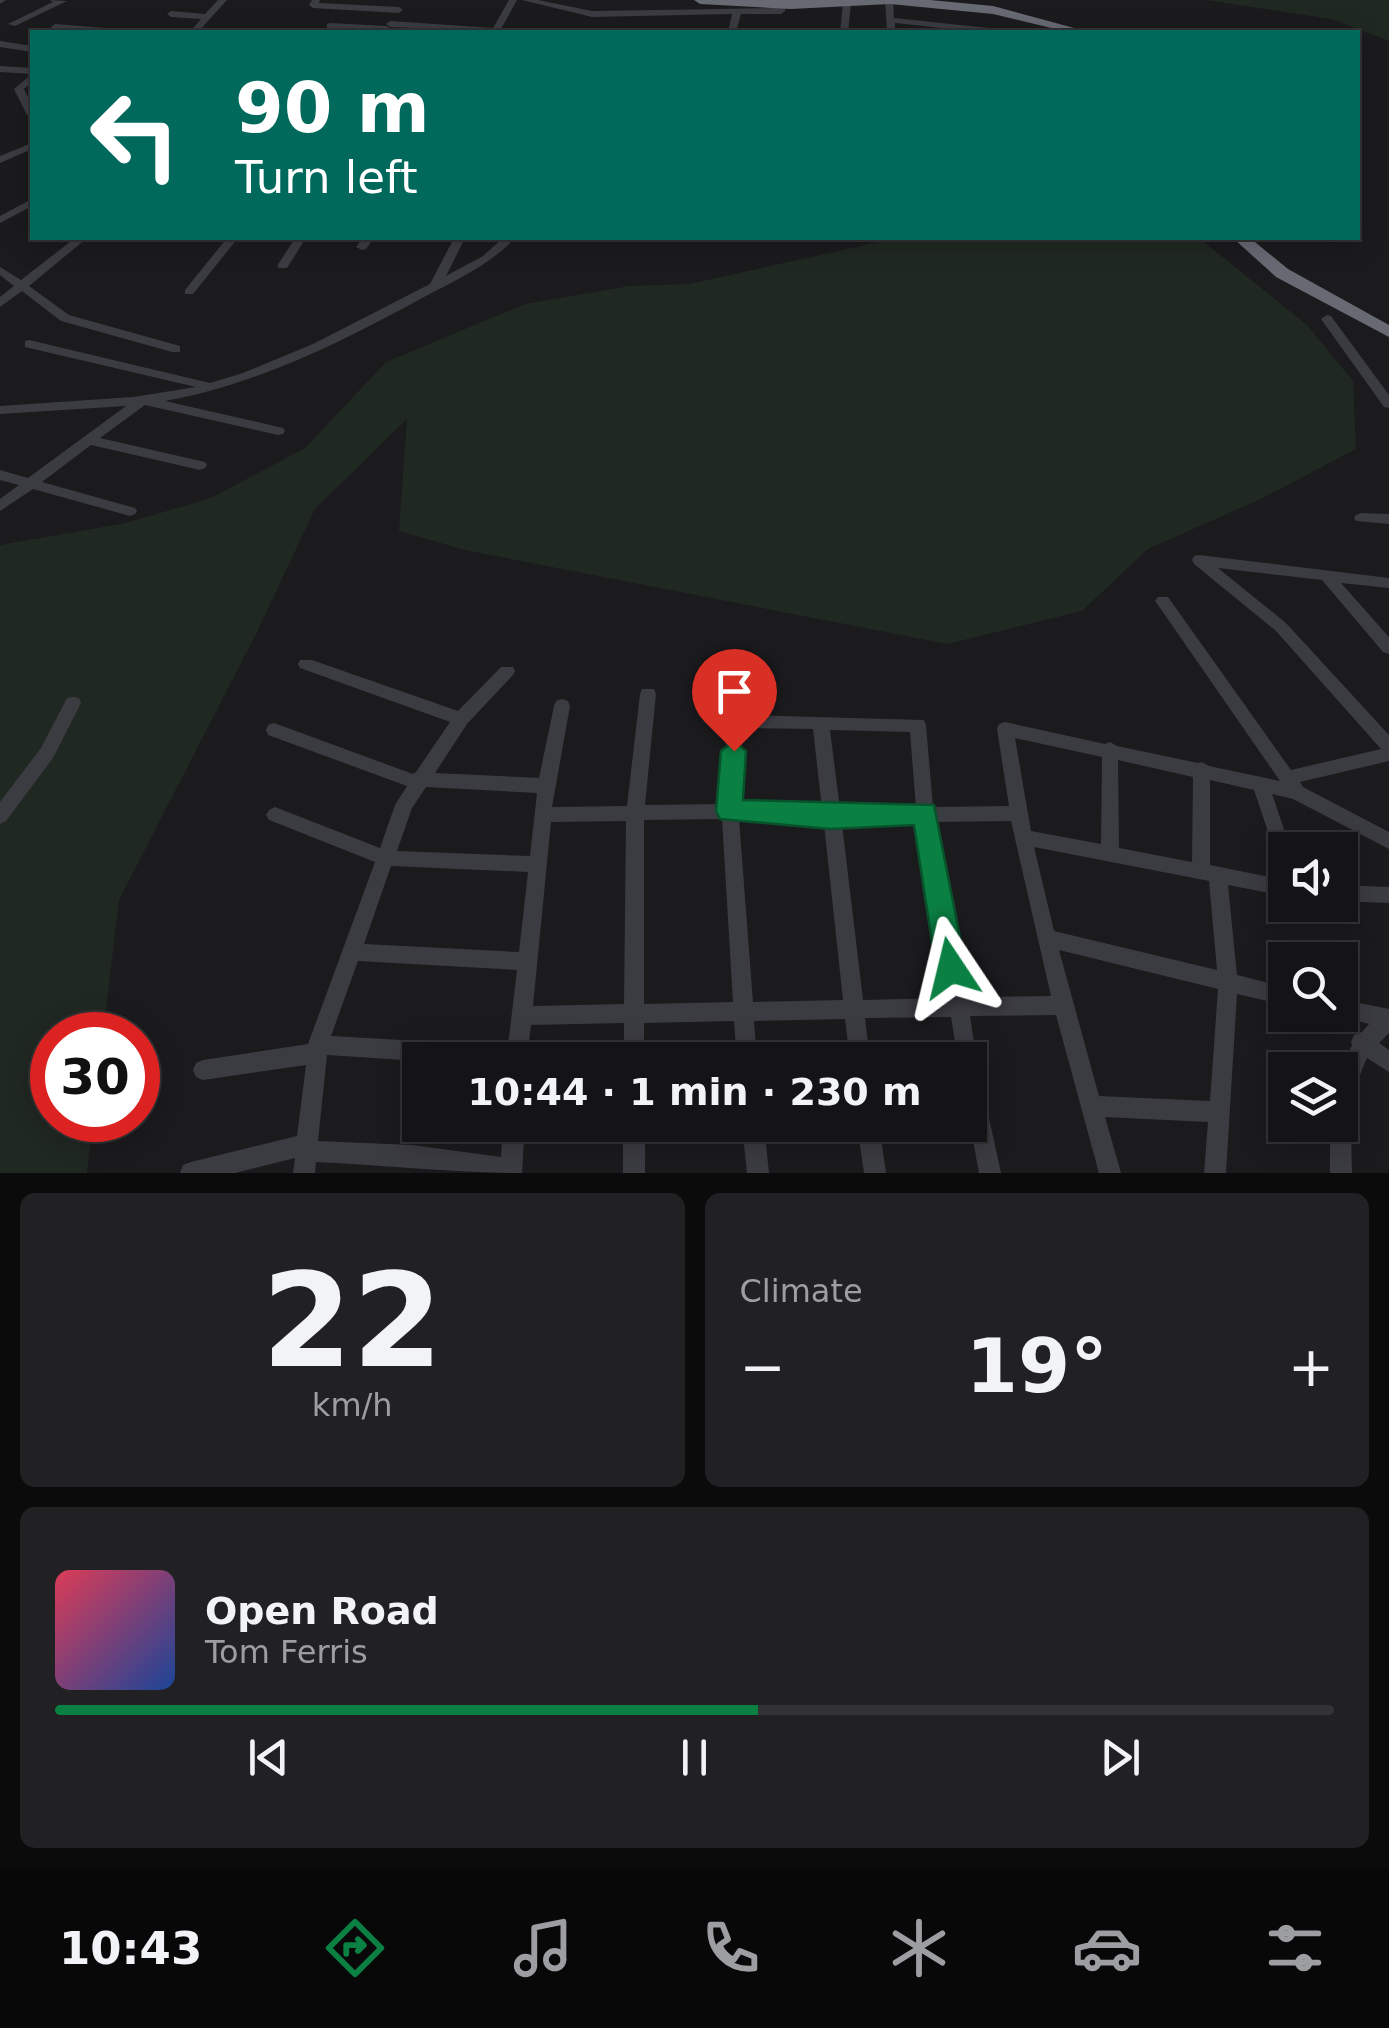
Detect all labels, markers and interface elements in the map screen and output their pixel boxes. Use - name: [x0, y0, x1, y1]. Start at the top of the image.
- text: 90 m: [235, 67, 430, 149]
- icon: left: [70, 70, 200, 200]
- text: Turn left: [235, 151, 418, 204]
- pin: [692, 649, 777, 752]
- icon: arrive: [707, 664, 762, 719]
- map controls: [1268, 832, 1358, 1142]
- button: sound: [1268, 832, 1358, 922]
- position arrow: [899, 916, 1003, 1020]
- button: search: [1268, 942, 1358, 1032]
- speed limit sign: 30: [30, 1012, 160, 1142]
- button: layers: [1268, 1052, 1358, 1142]
- text: 10:44 · 1 min · 230 m: [467, 1070, 922, 1114]
- text: 22: [262, 1245, 443, 1397]
- text: Climate: [740, 1272, 863, 1310]
- text: 19°: [966, 1322, 1108, 1410]
- text: −: [740, 1335, 786, 1399]
- text: +: [1288, 1335, 1334, 1399]
- text: km/h: [312, 1386, 393, 1424]
- text: Open Road: [205, 1589, 439, 1633]
- text: Tom Ferris: [205, 1633, 368, 1671]
- icon: previous: [241, 1730, 296, 1785]
- icon: pause: [667, 1730, 722, 1785]
- icon: next: [1093, 1730, 1148, 1785]
- icon: directions: [320, 1913, 390, 1983]
- icon: music: [508, 1913, 578, 1983]
- icon: phone: [696, 1913, 766, 1983]
- icon: climate: [884, 1913, 954, 1983]
- icon: car: [1072, 1913, 1142, 1983]
- icon: filters: [1260, 1913, 1330, 1983]
- text: 10:43: [59, 1922, 202, 1975]

